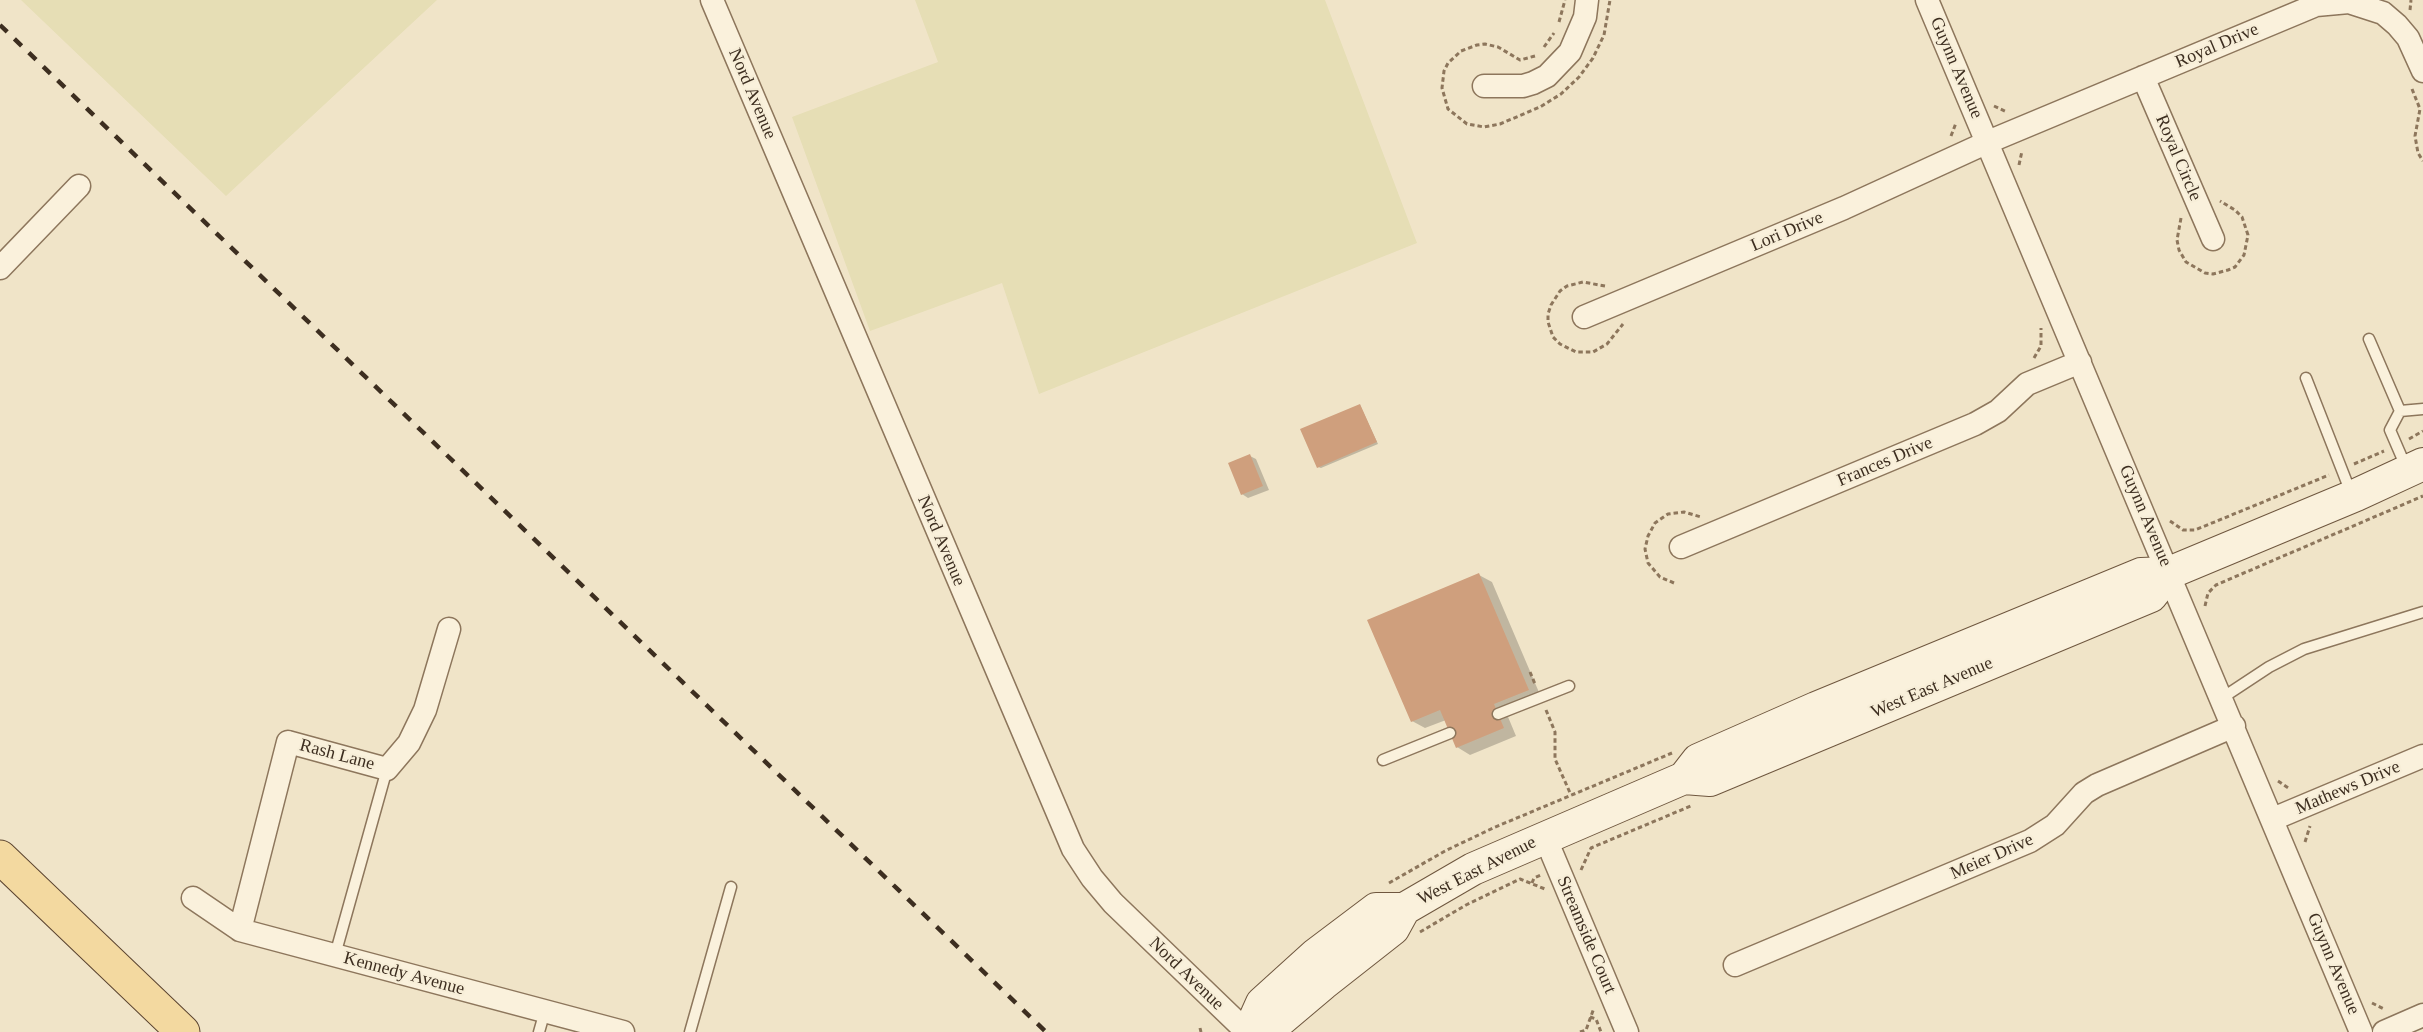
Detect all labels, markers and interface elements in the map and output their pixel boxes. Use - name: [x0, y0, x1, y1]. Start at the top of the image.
- street label: Guynn Avenue: [1925, 14, 1987, 122]
- street label: Royal Drive: [2172, 19, 2262, 73]
- street label: Nord Avenue: [723, 46, 781, 142]
- street label: Royal Circle: [2150, 112, 2206, 204]
- street label: Lori Drive: [1748, 207, 1826, 257]
- street label: Frances Drive: [1834, 432, 1936, 492]
- street label: Guynn Avenue: [2114, 462, 2176, 570]
- street label: Nord Avenue: [912, 493, 970, 589]
- street label: West East Avenue: [1868, 653, 1996, 723]
- street label: Rash Lane: [297, 735, 377, 775]
- street label: Mathews Drive: [2292, 756, 2404, 820]
- street label: Meier Drive: [1947, 829, 2037, 885]
- street label: West East Avenue: [1414, 832, 1540, 910]
- street label: Streamside Court: [1552, 873, 1620, 997]
- street label: Guynn Avenue: [2302, 910, 2364, 1018]
- street label: Nord Avenue: [1144, 933, 1228, 1015]
- street label: Kennedy Avenue: [341, 948, 467, 1000]

